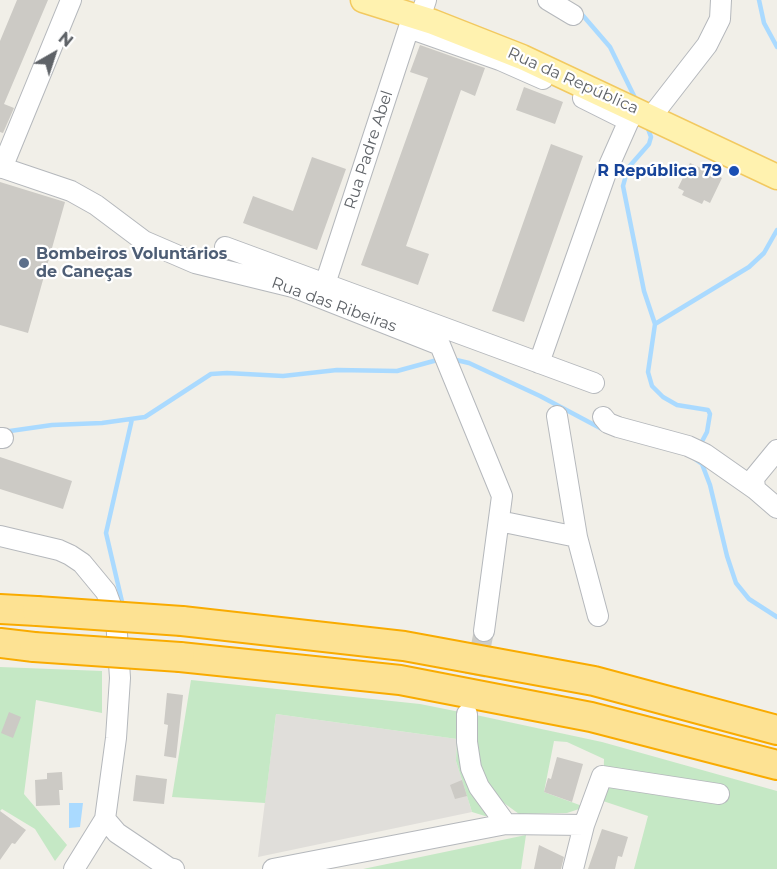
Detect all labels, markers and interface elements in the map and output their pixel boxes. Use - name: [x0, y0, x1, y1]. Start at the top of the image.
- north arrow: [24, 24, 84, 84]
- text: N: [55, 28, 77, 51]
- street label: Rua da República: [505, 44, 641, 118]
- street label: Rua Padre Abel: [341, 88, 397, 212]
- place label: R República 79: [597, 161, 722, 181]
- marker: R República 79: [727, 164, 741, 178]
- place label: Bombeiros Voluntários de Caneças: [36, 244, 227, 282]
- marker: Bombeiros Voluntários de Caneças: [17, 256, 31, 270]
- street label: Rua das Ribeiras: [269, 273, 399, 337]

